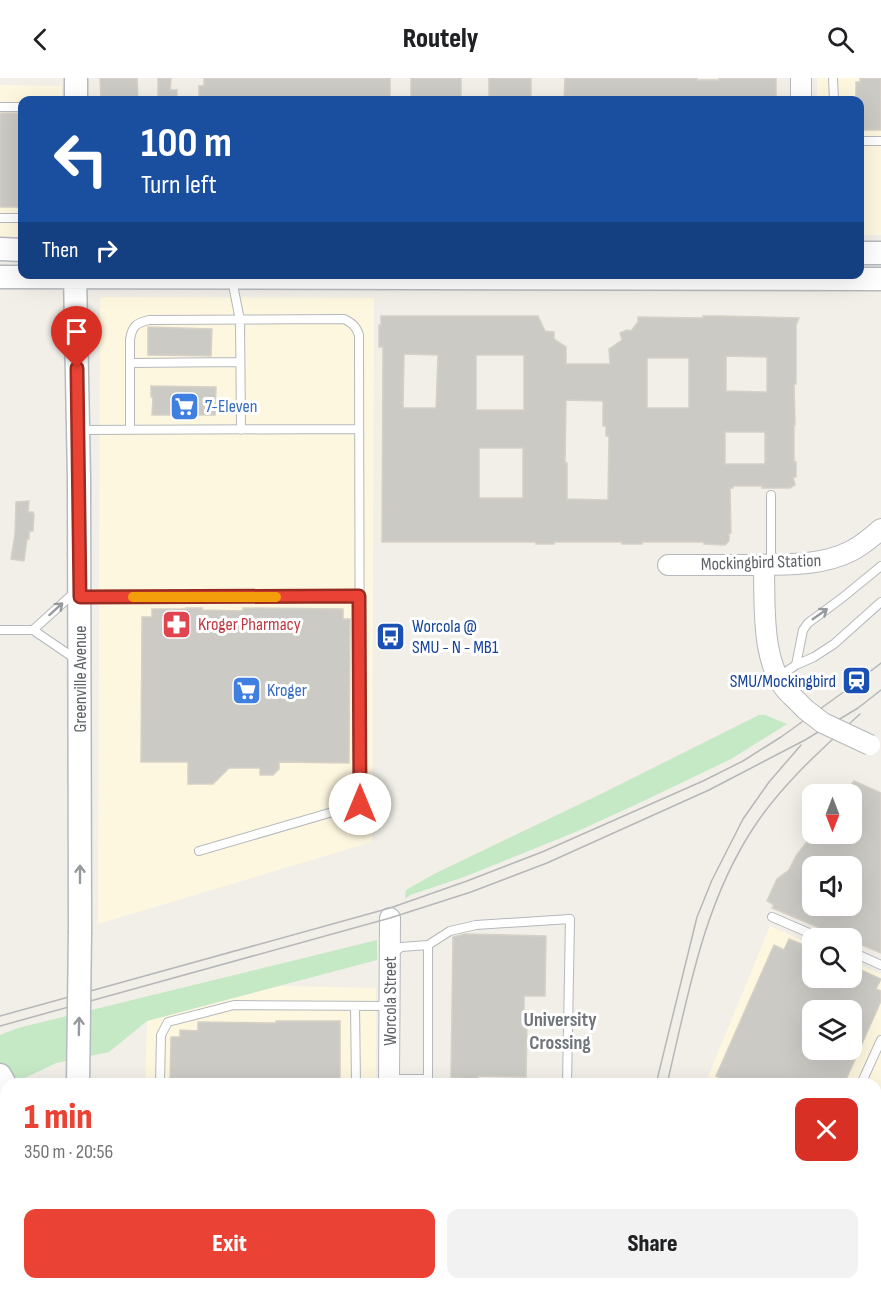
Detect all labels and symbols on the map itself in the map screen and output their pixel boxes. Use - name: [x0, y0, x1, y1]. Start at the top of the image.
- pin: [51, 306, 102, 368]
- supermarket icon: 7-Eleven: [168, 390, 200, 422]
- place label: 7-Eleven: [205, 396, 258, 417]
- street label: Mockingbird Station: [700, 550, 822, 575]
- one-way arrow: [49, 602, 64, 616]
- pharmacy icon: Kroger Pharmacy: [161, 608, 193, 640]
- one-way arrow: [811, 608, 827, 620]
- place label: Kroger Pharmacy: [198, 614, 301, 635]
- place label: Worcola @ SMU - N - MB1: [412, 616, 499, 658]
- bus stop icon: Worcola @ SMU - N - MB1: [375, 620, 407, 652]
- street label: Greenville Avenue: [70, 625, 91, 733]
- station icon: SMU/Mockingbird: [841, 665, 873, 697]
- place label: SMU/Mockingbird: [730, 671, 836, 692]
- supermarket icon: Kroger: [230, 674, 262, 706]
- place label: Kroger: [267, 680, 307, 701]
- position arrow: [328, 772, 392, 836]
- north arrow: [802, 784, 862, 844]
- one-way arrow: [74, 864, 86, 884]
- street label: Worcola Street: [380, 956, 401, 1046]
- district label: University Crossing: [524, 1008, 597, 1055]
- one-way arrow: [73, 1017, 85, 1037]

